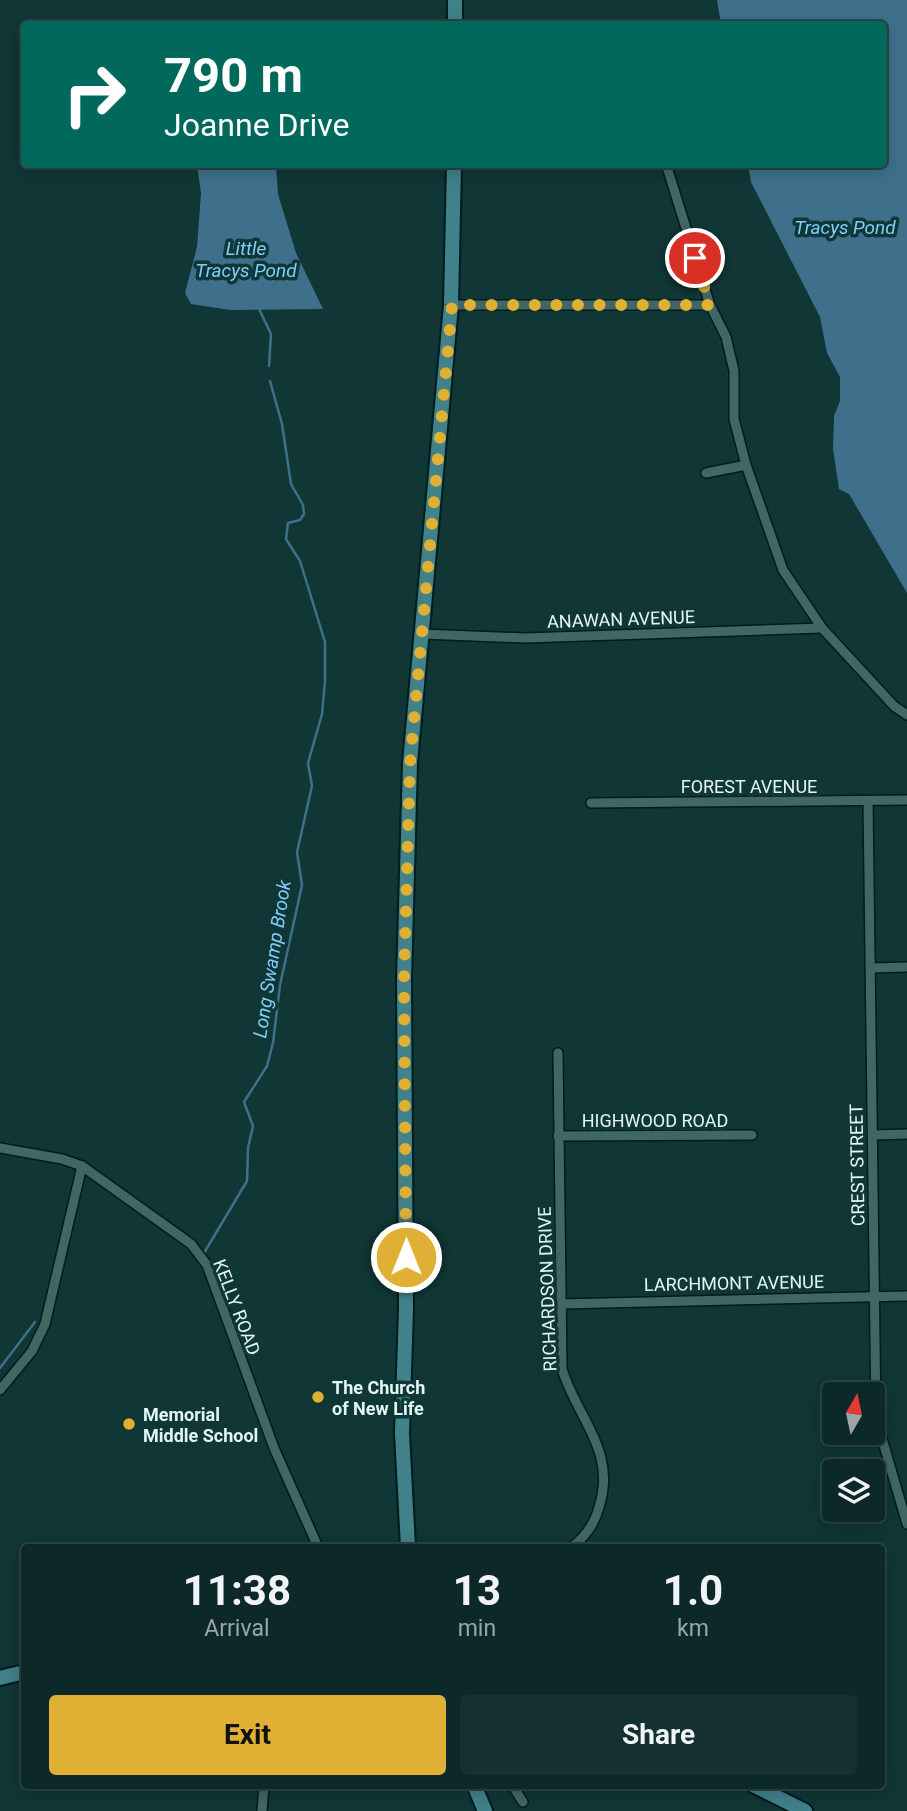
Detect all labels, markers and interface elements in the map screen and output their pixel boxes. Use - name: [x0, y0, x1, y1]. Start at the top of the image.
- text: 790 m: [164, 47, 303, 104]
- icon: right: [49, 49, 140, 140]
- text: Joanne Drive: [164, 106, 349, 144]
- water label: Tracys Pond: [794, 216, 896, 239]
- pin: [665, 228, 725, 288]
- water label: Little Tracys Pond: [195, 237, 297, 282]
- icon: arrive: [676, 239, 714, 277]
- street label: ANAWAN AVENUE: [547, 606, 695, 632]
- street label: FOREST AVENUE: [681, 776, 817, 797]
- water label: Long Swamp Brook: [248, 878, 296, 1040]
- street label: CREST STREET: [845, 1103, 869, 1226]
- street label: HIGHWOOD ROAD: [582, 1110, 728, 1131]
- street label: RICHARDSON DRIVE: [534, 1206, 560, 1372]
- position arrow: [369, 1220, 443, 1294]
- street label: KELLY ROAD: [209, 1256, 265, 1358]
- street label: LARCHMONT AVENUE: [644, 1271, 824, 1295]
- place label: The Church of New Life: [332, 1377, 425, 1419]
- north arrow: [822, 1382, 886, 1446]
- map controls: [822, 1382, 885, 1522]
- marker: The Church of New Life: [310, 1389, 326, 1405]
- place label: Memorial Middle School: [143, 1404, 258, 1446]
- marker: Memorial Middle School: [121, 1416, 137, 1432]
- button: layers: [822, 1459, 885, 1522]
- text: 11:38: [183, 1566, 291, 1615]
- text: 13: [453, 1566, 501, 1615]
- text: 1.0: [663, 1566, 723, 1615]
- text: Arrival: [204, 1615, 270, 1642]
- text: min: [458, 1615, 496, 1642]
- text: km: [677, 1615, 709, 1642]
- button: Exit: [49, 1695, 446, 1775]
- button: Share: [460, 1695, 857, 1775]

